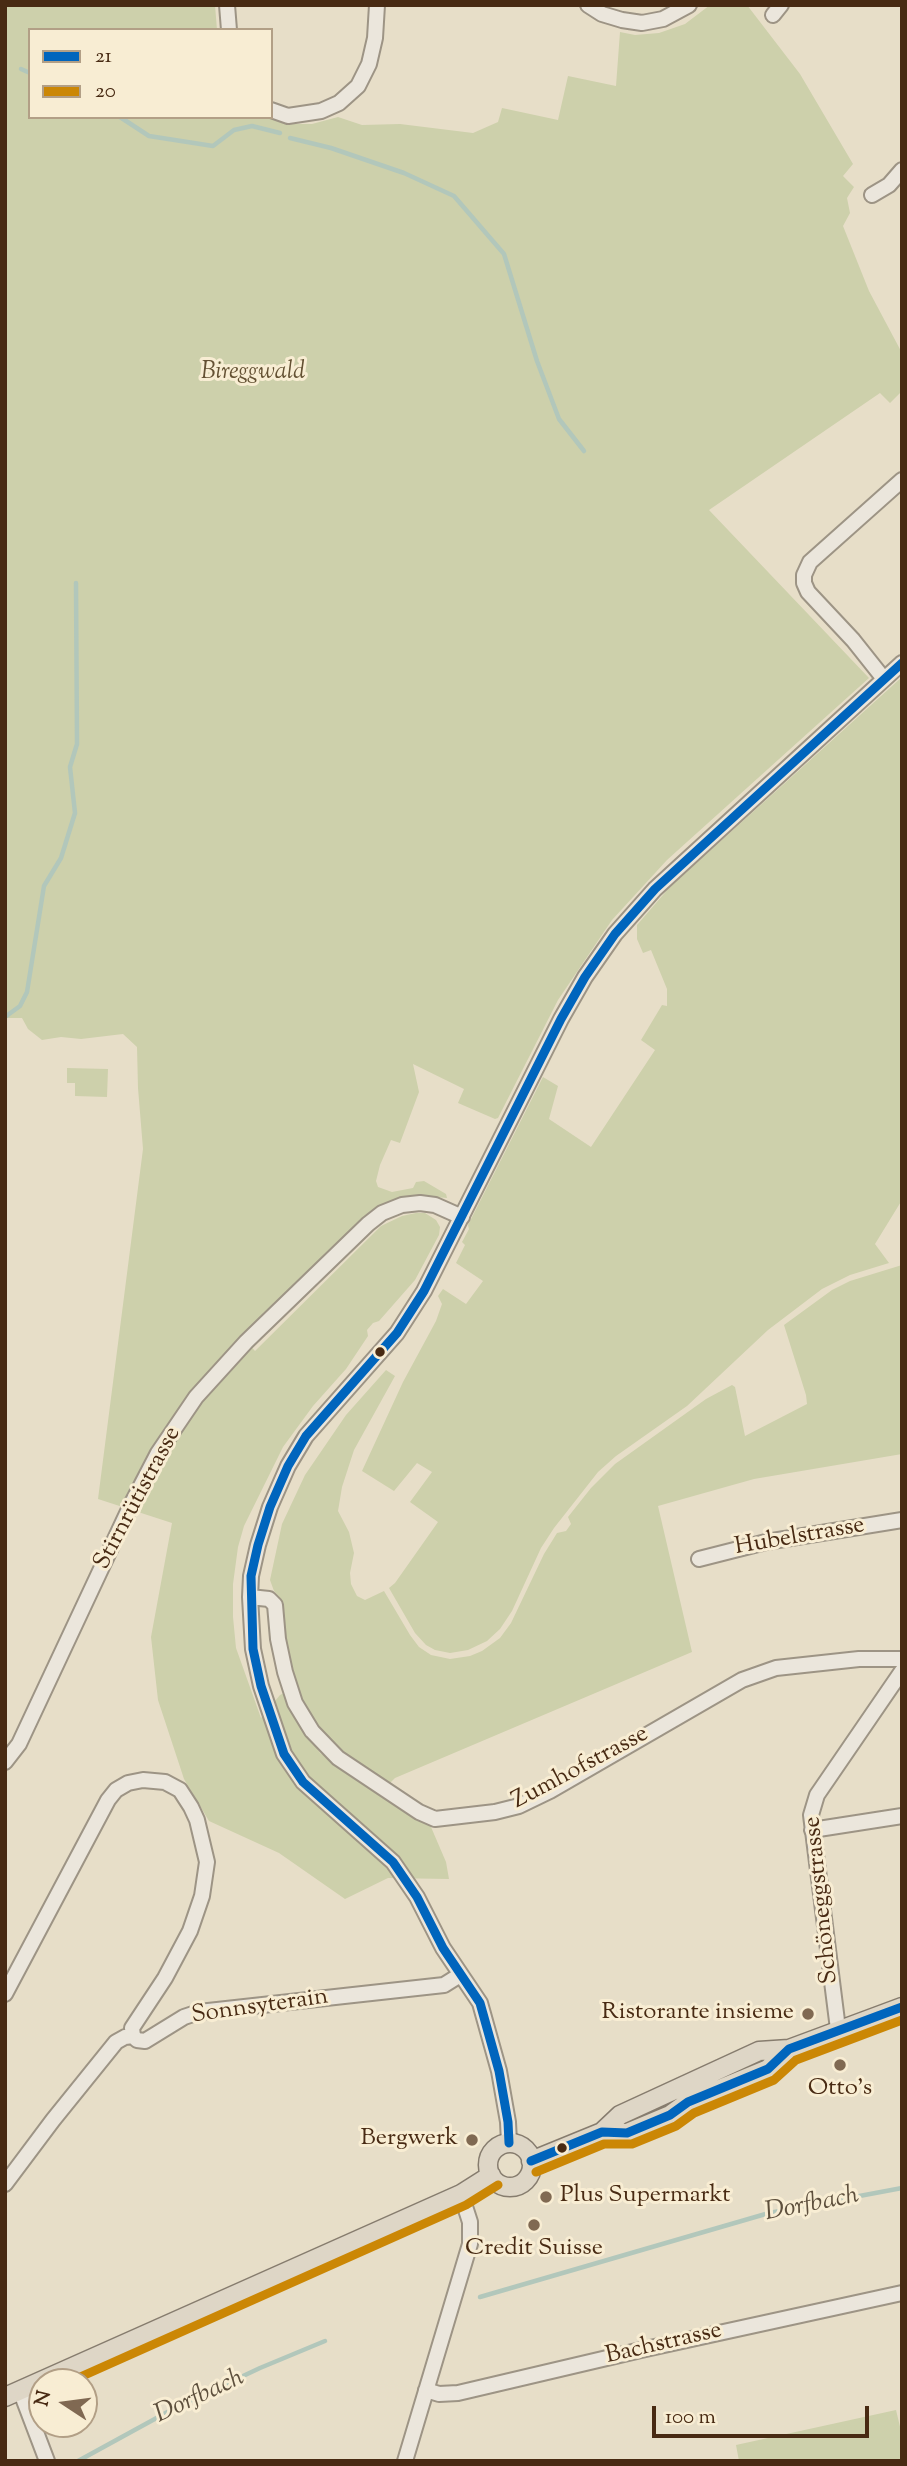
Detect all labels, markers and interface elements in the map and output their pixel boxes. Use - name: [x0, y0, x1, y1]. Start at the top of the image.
- legend: [28, 28, 273, 119]
- text: 21: [95, 42, 112, 72]
- text: 20: [95, 77, 116, 107]
- park label: Bireggwald: [201, 360, 305, 388]
- unlabelled marker: [373, 1345, 387, 1359]
- street label: Stirnrütistrasse: [89, 1423, 189, 1575]
- street label: Hubelstrasse: [733, 1512, 867, 1564]
- street label: Zumhofstrasse: [508, 1721, 654, 1817]
- street label: Schöneggstrasse: [800, 1815, 846, 1985]
- street label: Sonnsyterain: [190, 1984, 330, 2032]
- place label: Ristorante insieme: [602, 2000, 794, 2028]
- marker: Ristorante insieme: [800, 2006, 816, 2022]
- marker: Otto's: [832, 2057, 848, 2073]
- place label: Otto's: [808, 2076, 872, 2104]
- place label: Bergwerk: [361, 2126, 458, 2154]
- marker: Bergwerk: [464, 2132, 480, 2148]
- unlabelled marker: [555, 2141, 569, 2155]
- water label: Dorfbach: [762, 2182, 862, 2230]
- place label: Plus Supermarkt: [560, 2183, 730, 2211]
- marker: Plus Supermarkt: [538, 2189, 554, 2205]
- marker: Credit Suisse: [526, 2217, 542, 2233]
- place label: Credit Suisse: [465, 2236, 603, 2264]
- street label: Bachstrasse: [603, 2318, 725, 2372]
- water label: Dorfbach: [150, 2364, 250, 2432]
- north arrow: [28, 2368, 98, 2438]
- text: N: [29, 2388, 59, 2409]
- scale bar: [655, 2392, 872, 2436]
- text: 100 m: [665, 2403, 716, 2433]

